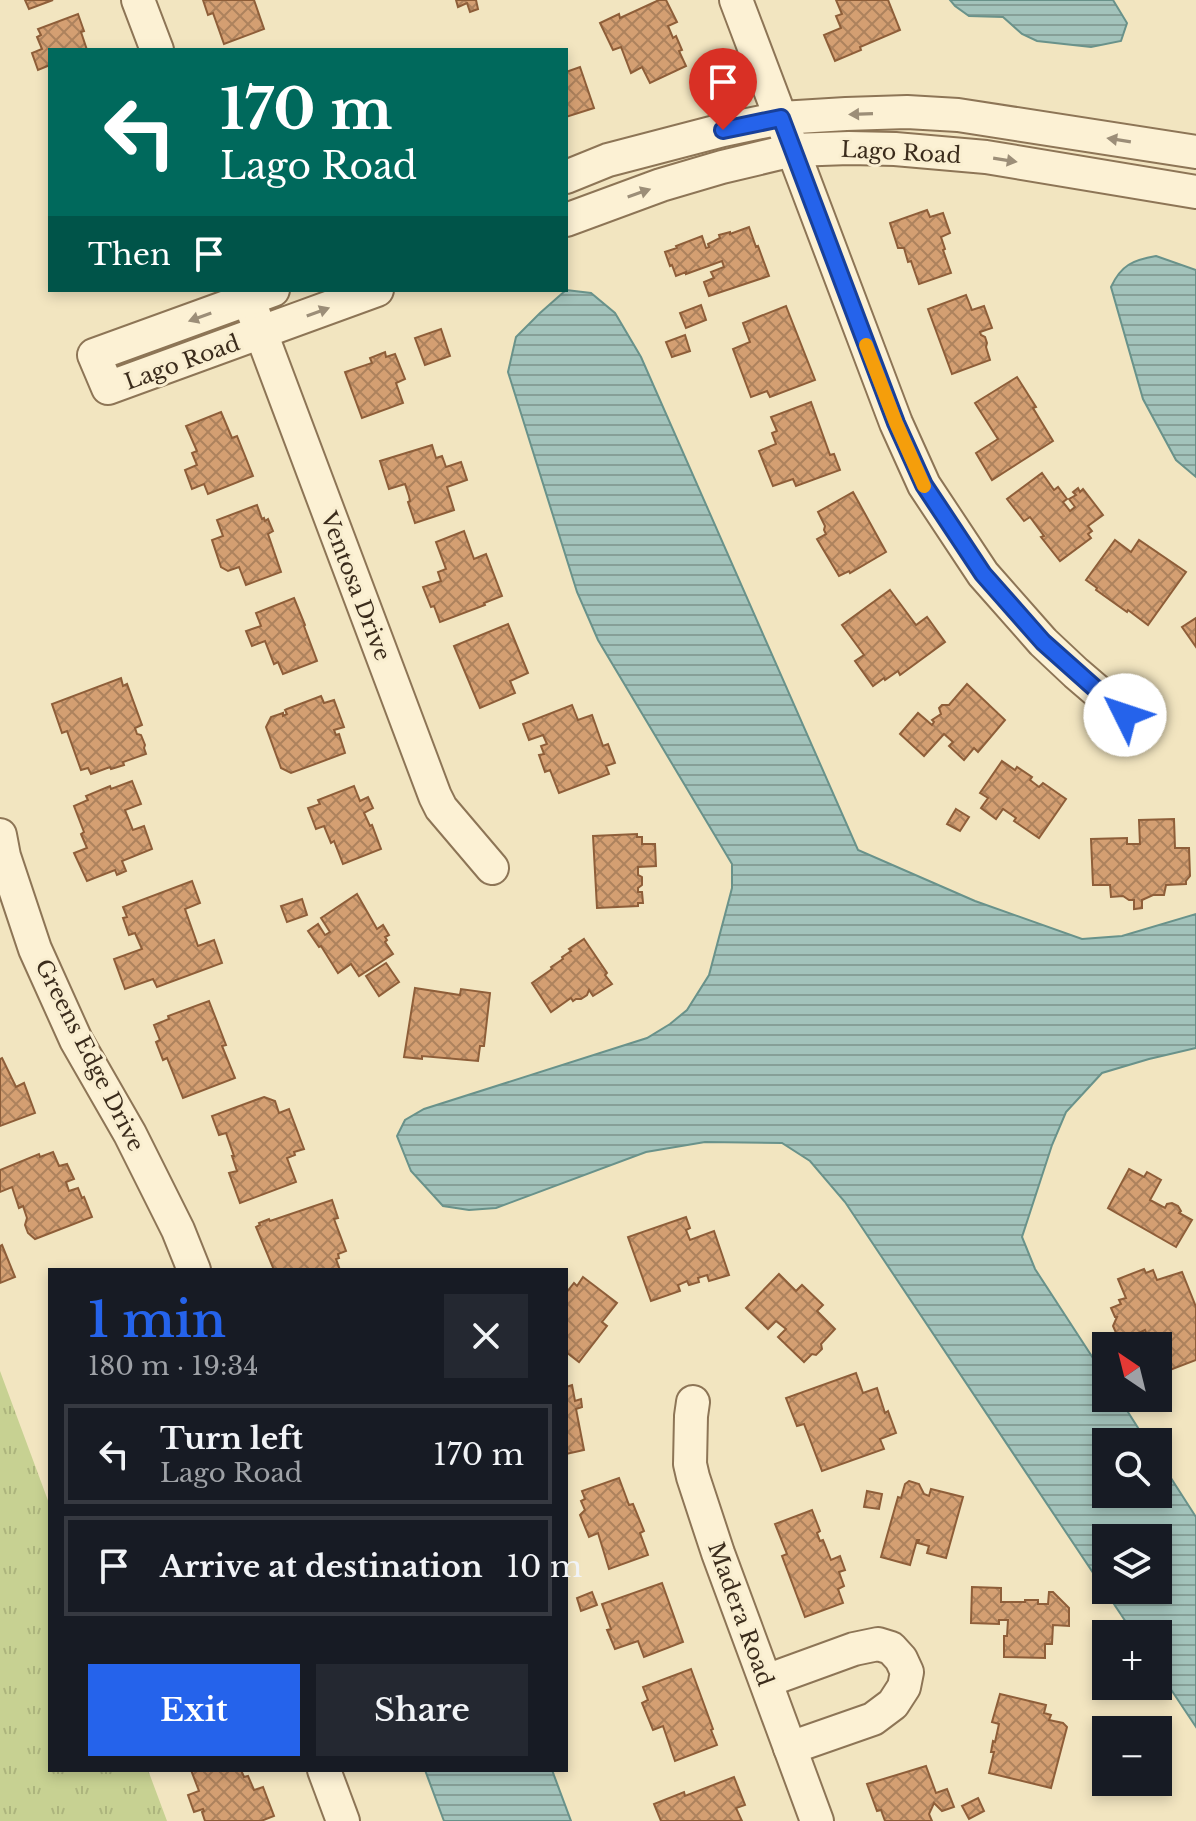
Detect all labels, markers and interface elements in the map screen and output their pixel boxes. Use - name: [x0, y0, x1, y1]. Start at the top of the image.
- pin: [689, 48, 757, 130]
- icon: arrive: [701, 60, 745, 104]
- text: 170 m: [220, 75, 392, 144]
- icon: left: [88, 80, 192, 184]
- one-way arrow: [848, 107, 873, 120]
- one-way arrow: [1106, 133, 1131, 146]
- street label: Lago Road: [840, 136, 962, 169]
- text: Lago Road: [220, 144, 417, 189]
- one-way arrow: [992, 155, 1017, 167]
- one-way arrow: [627, 186, 651, 198]
- icon: arrive: [187, 232, 231, 276]
- text: Then: [88, 236, 171, 273]
- one-way arrow: [306, 305, 330, 318]
- one-way arrow: [188, 311, 212, 324]
- street label: Lago Road: [121, 329, 244, 396]
- street label: Ventosa Drive: [314, 507, 396, 664]
- position arrow: [1083, 673, 1167, 757]
- street label: Greens Edge Drive: [29, 955, 150, 1156]
- text: 1 min: [88, 1290, 226, 1350]
- button: close: [444, 1294, 528, 1378]
- north arrow: [1092, 1332, 1172, 1412]
- map controls: [1092, 1332, 1172, 1796]
- text: 180 m · 19:34: [88, 1350, 259, 1382]
- text: Turn left: [160, 1420, 303, 1457]
- button: search: [1092, 1428, 1172, 1508]
- icon: left: [92, 1432, 136, 1476]
- text: 170 m: [433, 1436, 524, 1473]
- text: Lago Road: [160, 1457, 302, 1489]
- button: layers: [1092, 1524, 1172, 1604]
- street label: Madera Road: [702, 1539, 779, 1690]
- icon: arrive: [92, 1544, 136, 1588]
- text: Arrive at destination: [160, 1548, 483, 1585]
- text: 10 m: [507, 1548, 582, 1585]
- button: +: [1092, 1620, 1172, 1700]
- button: Exit: [88, 1664, 300, 1756]
- button: Share: [316, 1664, 528, 1756]
- button: −: [1092, 1716, 1172, 1796]

